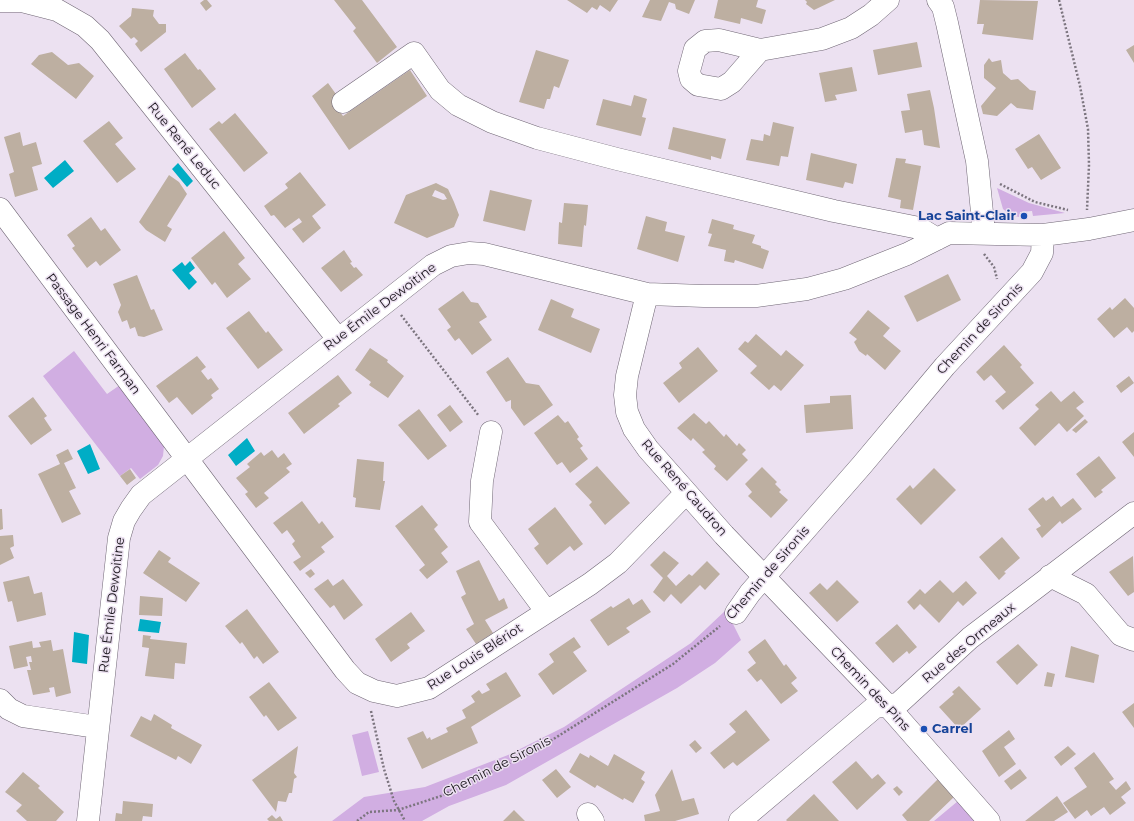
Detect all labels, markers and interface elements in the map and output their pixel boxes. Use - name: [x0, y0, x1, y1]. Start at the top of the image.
- street label: Rue René Leduc: [144, 100, 224, 192]
- place label: Lac Saint-Clair: [918, 208, 1016, 224]
- marker: Lac Saint-Clair: [1019, 211, 1029, 221]
- street label: Rue Émile Dewoitine: [321, 260, 439, 354]
- street label: Passage Henri Farman: [42, 270, 144, 398]
- street label: Chemin de Sironis: [934, 280, 1026, 378]
- street label: Rue René Caudron: [638, 436, 730, 540]
- street label: Chemin de Sironis: [723, 523, 813, 623]
- street label: Rue Émile Dewoitine: [96, 536, 128, 674]
- street label: Rue des Ormeaux: [919, 600, 1019, 686]
- street label: Rue Louis Blériot: [425, 620, 525, 694]
- street label: Chemin des Pins: [827, 644, 913, 734]
- place label: Carrel: [932, 721, 973, 737]
- marker: Carrel: [919, 724, 929, 734]
- street label: Chemin de Sironis: [441, 733, 553, 801]

